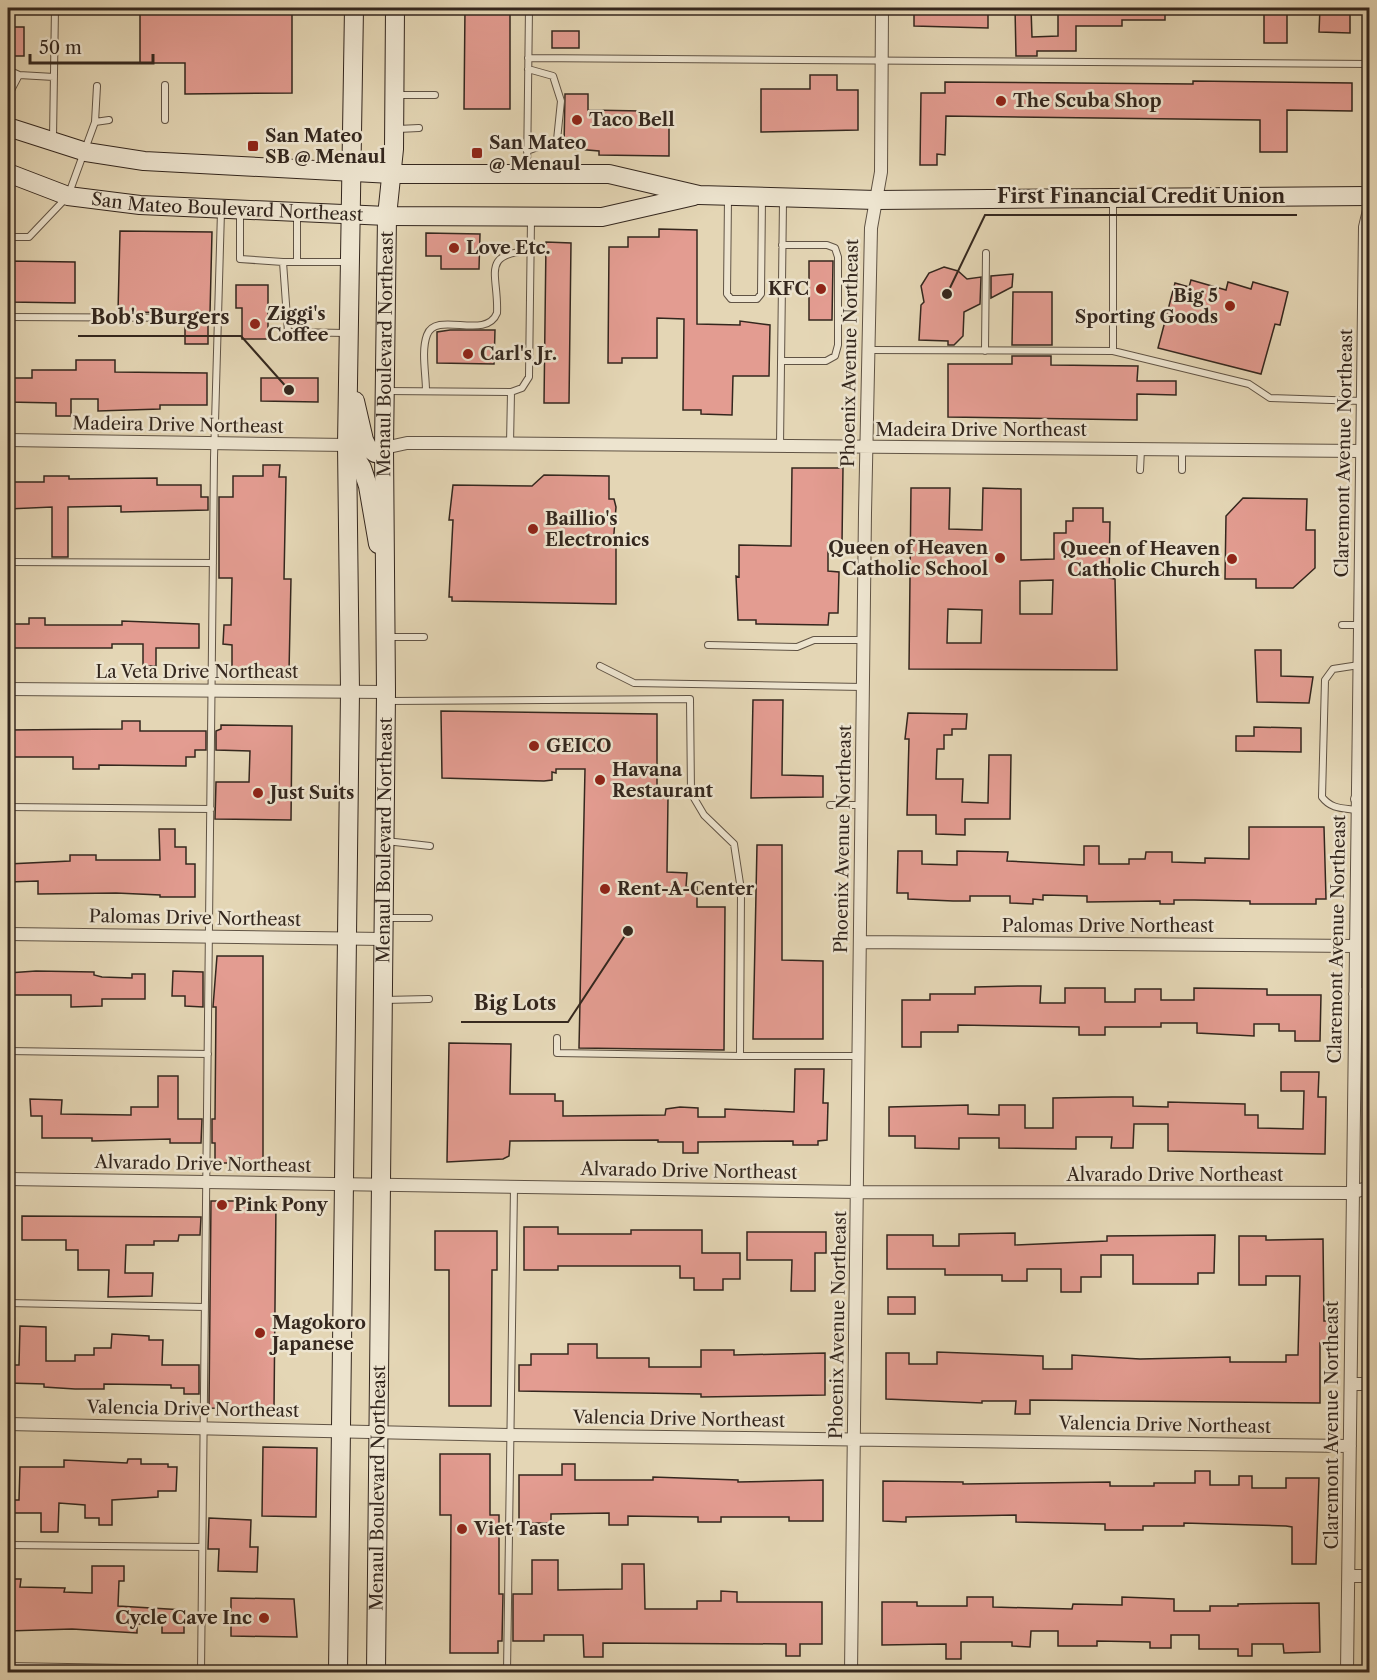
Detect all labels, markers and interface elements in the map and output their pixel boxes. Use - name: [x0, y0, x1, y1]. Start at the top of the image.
- scale bar: [30, 27, 153, 65]
- text: 50 m: [39, 37, 82, 59]
- place label: The Scuba Shop: [1013, 90, 1162, 112]
- marker: The Scuba Shop: [994, 94, 1008, 108]
- place label: Taco Bell: [589, 109, 675, 131]
- marker: Taco Bell: [570, 113, 584, 127]
- place label: San Mateo SB @ Menaul: [265, 125, 386, 168]
- place label: San Mateo @ Menaul: [489, 132, 587, 175]
- marker: San Mateo SB @ Menaul: [246, 139, 260, 153]
- marker: San Mateo @ Menaul: [470, 146, 484, 160]
- callout: First Financial Credit Union: [985, 177, 1297, 215]
- text: First Financial Credit Union: [997, 184, 1285, 208]
- street label: San Mateo Boulevard Northeast: [90, 188, 364, 226]
- street label: Menaul Boulevard Northeast: [373, 230, 398, 477]
- place label: Love Etc.: [466, 237, 551, 259]
- street label: Phoenix Avenue Northeast: [837, 238, 863, 467]
- marker: Love Etc.: [447, 241, 461, 255]
- place label: KFC: [768, 278, 809, 300]
- marker: KFC: [814, 282, 828, 296]
- place label: Big 5 Sporting Goods: [1075, 285, 1218, 328]
- callout: Bob's Burgers: [78, 298, 241, 336]
- marker: Big 5 Sporting Goods: [1223, 299, 1237, 313]
- place label: Ziggi's Coffee: [267, 303, 329, 346]
- text: Bob's Burgers: [91, 305, 229, 329]
- marker: Ziggi's Coffee: [248, 317, 262, 331]
- street label: Claremont Avenue Northeast: [1331, 328, 1357, 578]
- place label: Carl's Jr.: [480, 343, 557, 365]
- marker: Carl's Jr.: [461, 347, 475, 361]
- street label: Madeira Drive Northeast: [72, 412, 285, 438]
- street label: Madeira Drive Northeast: [875, 419, 1087, 441]
- place label: Baillio's Electronics: [545, 508, 649, 551]
- marker: Baillio's Electronics: [526, 522, 540, 536]
- place label: Queen of Heaven Catholic School: [828, 537, 989, 580]
- place label: Queen of Heaven Catholic Church: [1060, 538, 1221, 581]
- marker: Queen of Heaven Catholic School: [993, 551, 1007, 565]
- marker: Queen of Heaven Catholic Church: [1225, 552, 1239, 566]
- street label: La Veta Drive Northeast: [96, 661, 299, 683]
- street label: Menaul Boulevard Northeast: [372, 716, 397, 963]
- street label: Phoenix Avenue Northeast: [830, 724, 856, 953]
- place label: GEICO: [546, 735, 612, 757]
- marker: GEICO: [527, 739, 541, 753]
- place label: Havana Restaurant: [612, 759, 714, 802]
- marker: Havana Restaurant: [593, 773, 607, 787]
- place label: Just Suits: [267, 782, 354, 804]
- marker: Just Suits: [251, 786, 265, 800]
- street label: Claremont Avenue Northeast: [1324, 814, 1350, 1064]
- place label: Rent-A-Center: [617, 878, 755, 900]
- marker: Rent-A-Center: [598, 882, 612, 896]
- street label: Palomas Drive Northeast: [89, 905, 302, 931]
- street label: Palomas Drive Northeast: [1002, 915, 1215, 937]
- callout: Big Lots: [461, 984, 568, 1022]
- text: Big Lots: [474, 991, 556, 1015]
- street label: Alvarado Drive Northeast: [93, 1151, 312, 1177]
- street label: Alvarado Drive Northeast: [579, 1158, 798, 1184]
- street label: Alvarado Drive Northeast: [1066, 1164, 1284, 1186]
- place label: Pink Pony: [234, 1194, 328, 1216]
- marker: Pink Pony: [215, 1198, 229, 1212]
- street label: Phoenix Avenue Northeast: [825, 1210, 851, 1439]
- street label: Claremont Avenue Northeast: [1321, 1300, 1343, 1549]
- place label: Magokoro Japanese: [269, 1312, 366, 1355]
- marker: Magokoro Japanese: [253, 1326, 267, 1340]
- street label: Menaul Boulevard Northeast: [366, 1364, 390, 1611]
- street label: Valencia Drive Northeast: [86, 1396, 300, 1422]
- street label: Valencia Drive Northeast: [572, 1406, 786, 1432]
- street label: Valencia Drive Northeast: [1058, 1412, 1272, 1438]
- place label: Viet Taste: [473, 1518, 566, 1540]
- marker: Viet Taste: [455, 1522, 469, 1536]
- place label: Cycle Cave Inc: [115, 1607, 252, 1629]
- marker: Cycle Cave Inc: [257, 1611, 271, 1625]

